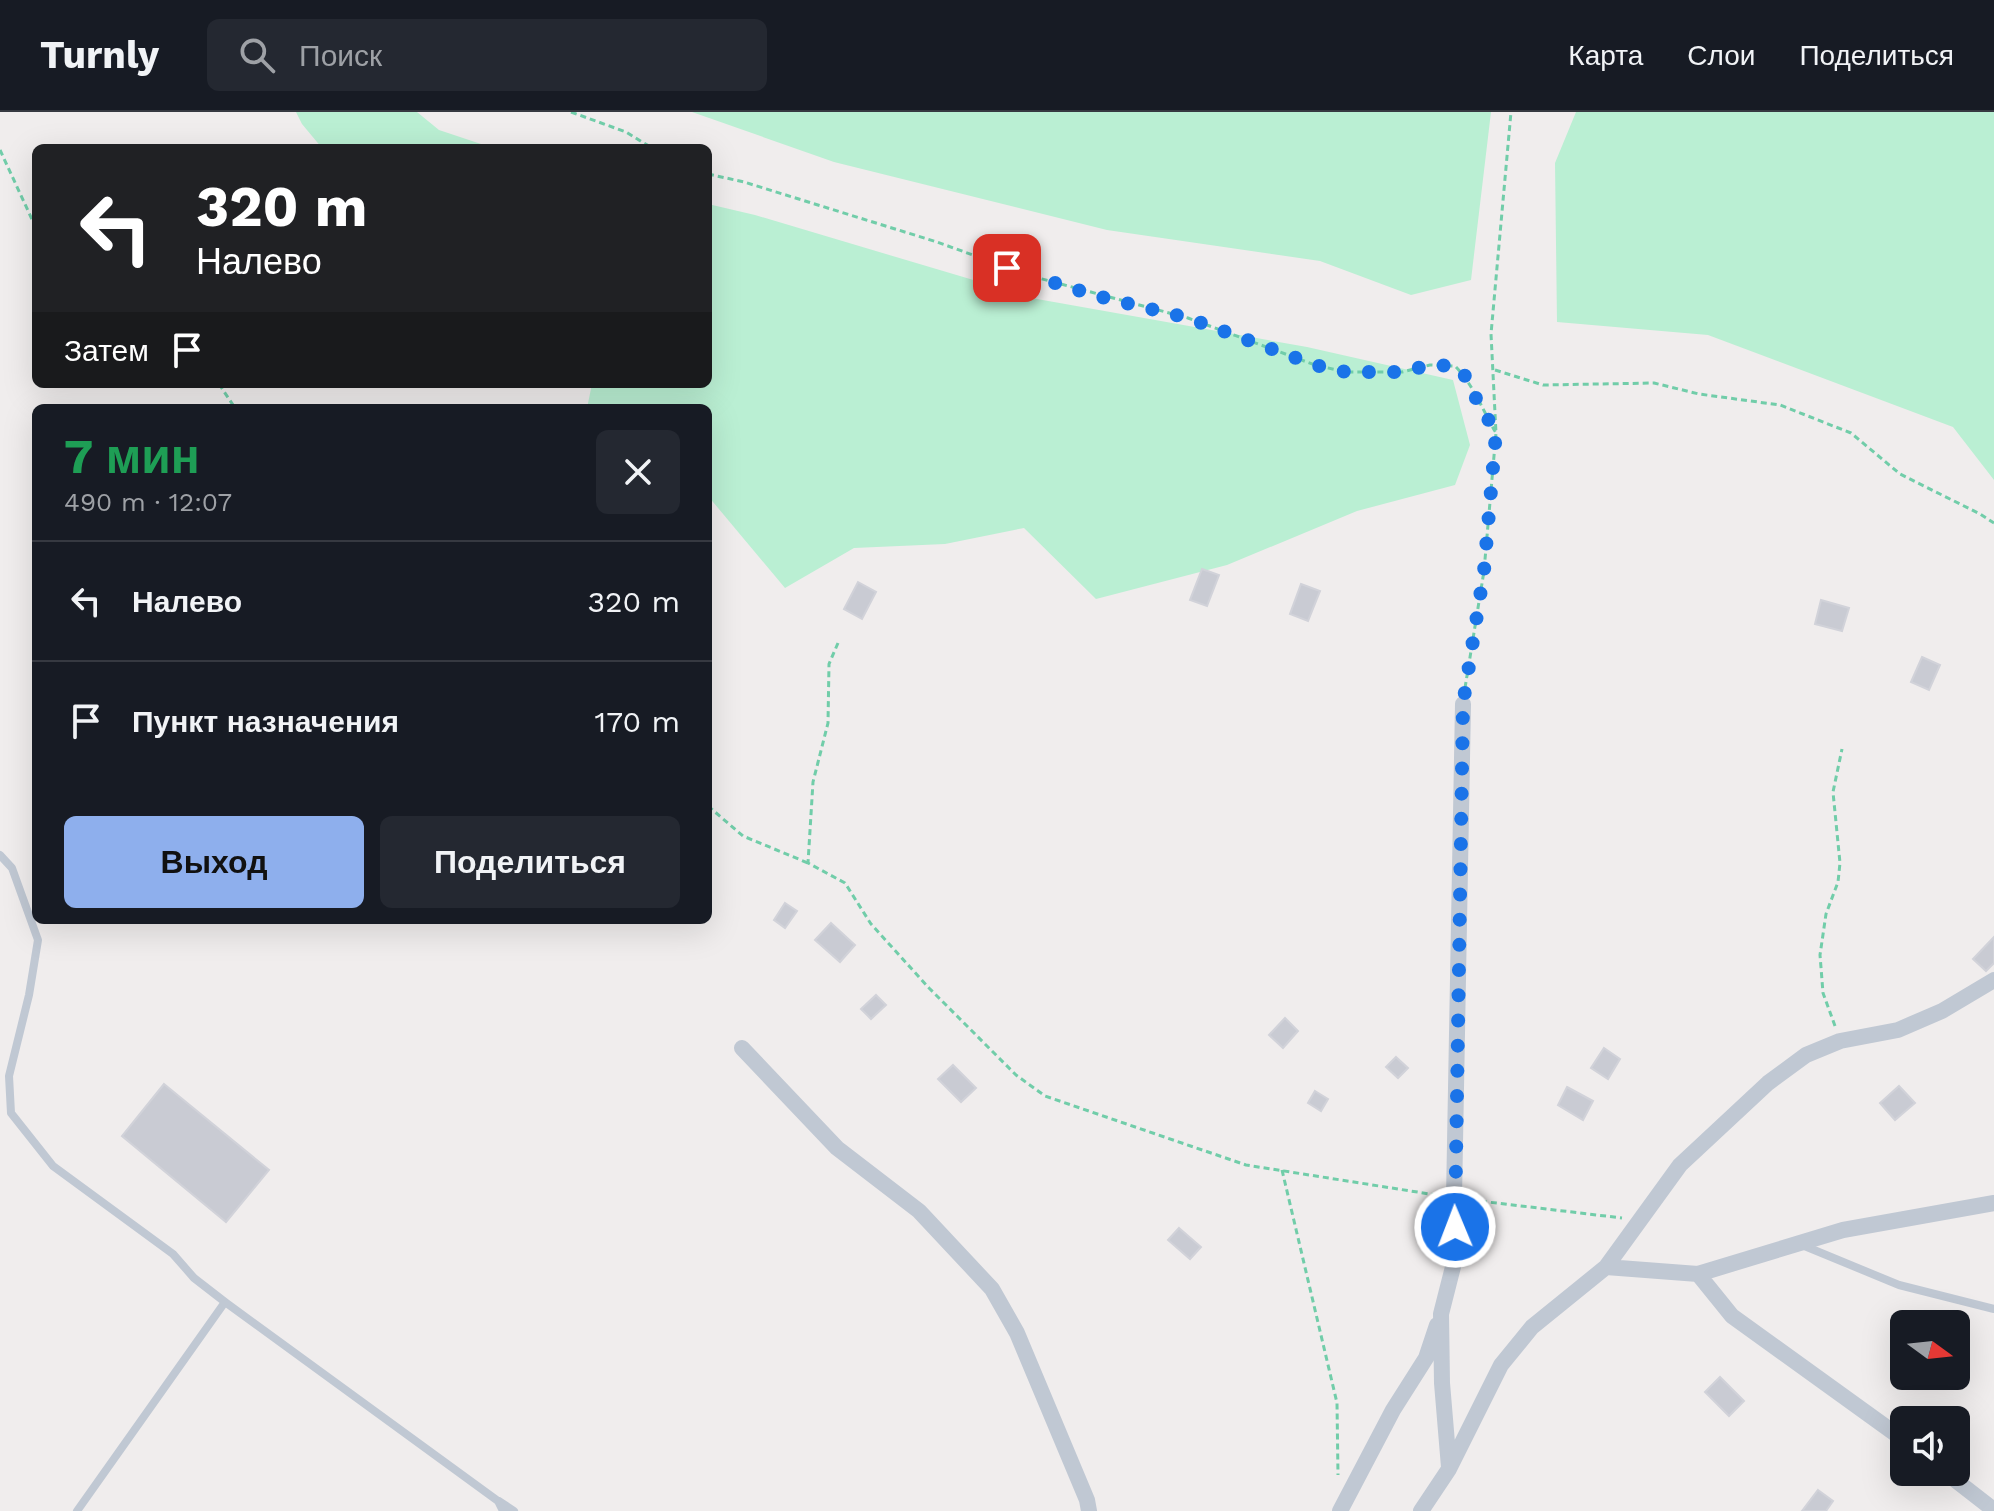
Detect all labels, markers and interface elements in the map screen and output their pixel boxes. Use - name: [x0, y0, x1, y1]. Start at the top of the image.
- search box: [207, 19, 767, 91]
- text: Turnly: [40, 33, 159, 77]
- icon: search: [235, 33, 279, 77]
- text: Поиск: [299, 38, 382, 73]
- text: Карта: [1568, 39, 1643, 72]
- text: Слои: [1687, 39, 1755, 72]
- text: Поделиться: [1799, 39, 1954, 72]
- text: 320 m: [196, 174, 367, 240]
- icon: left: [64, 176, 168, 280]
- pin: [973, 234, 1041, 302]
- text: Налево: [196, 241, 322, 283]
- icon: arrive: [985, 246, 1029, 290]
- icon: arrive: [165, 328, 209, 372]
- text: Затем: [64, 333, 149, 368]
- text: 7 мин: [64, 428, 200, 485]
- button: close: [596, 430, 680, 514]
- text: 490 m · 12:07: [64, 487, 232, 517]
- icon: left: [64, 579, 108, 623]
- text: Налево: [132, 584, 242, 619]
- text: 320 m: [588, 584, 680, 619]
- icon: arrive: [64, 699, 108, 743]
- text: Пункт назначения: [132, 704, 399, 739]
- text: 170 m: [595, 704, 680, 739]
- button: Выход: [64, 816, 364, 908]
- button: Поделиться: [380, 816, 680, 908]
- position arrow: [1413, 1185, 1497, 1269]
- north arrow: [1890, 1310, 1970, 1390]
- map controls: [1890, 1310, 1970, 1486]
- button: sound: [1890, 1406, 1970, 1486]

